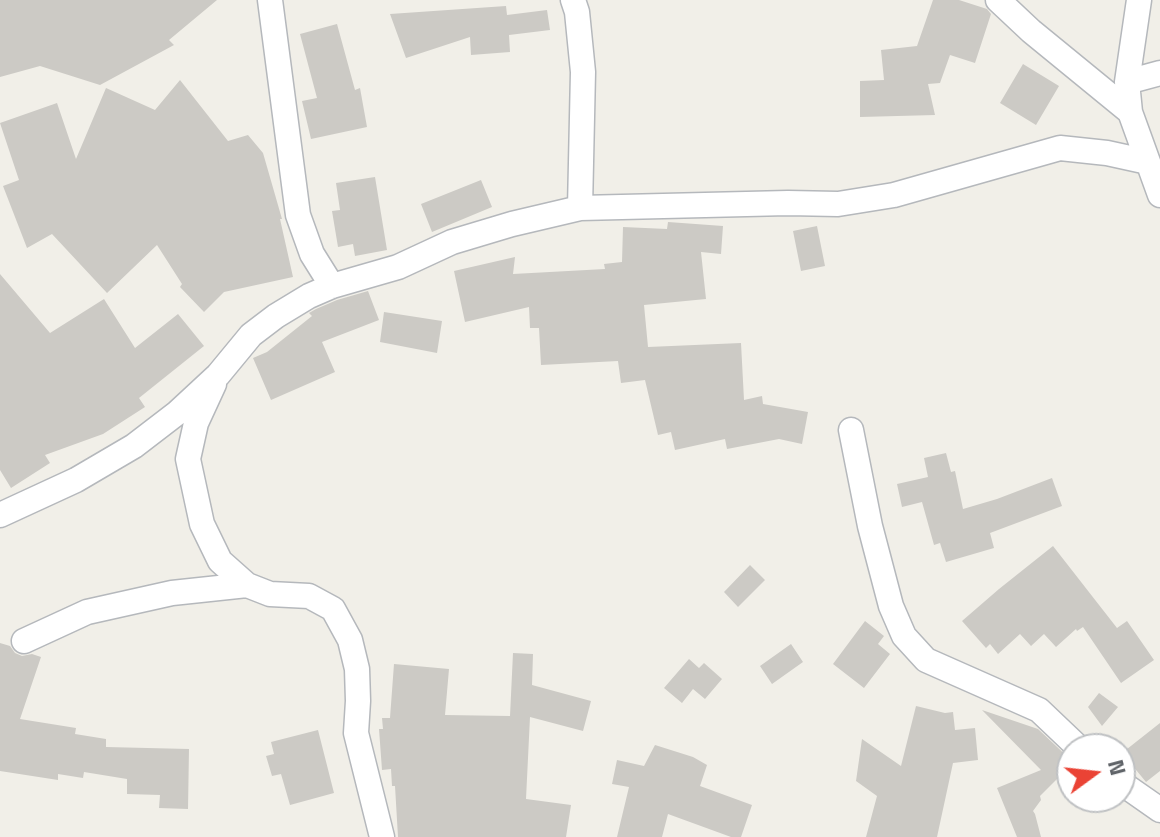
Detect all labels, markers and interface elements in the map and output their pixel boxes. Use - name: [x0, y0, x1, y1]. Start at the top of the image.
- north arrow: [1056, 733, 1136, 813]
- text: N: [1099, 756, 1136, 779]

